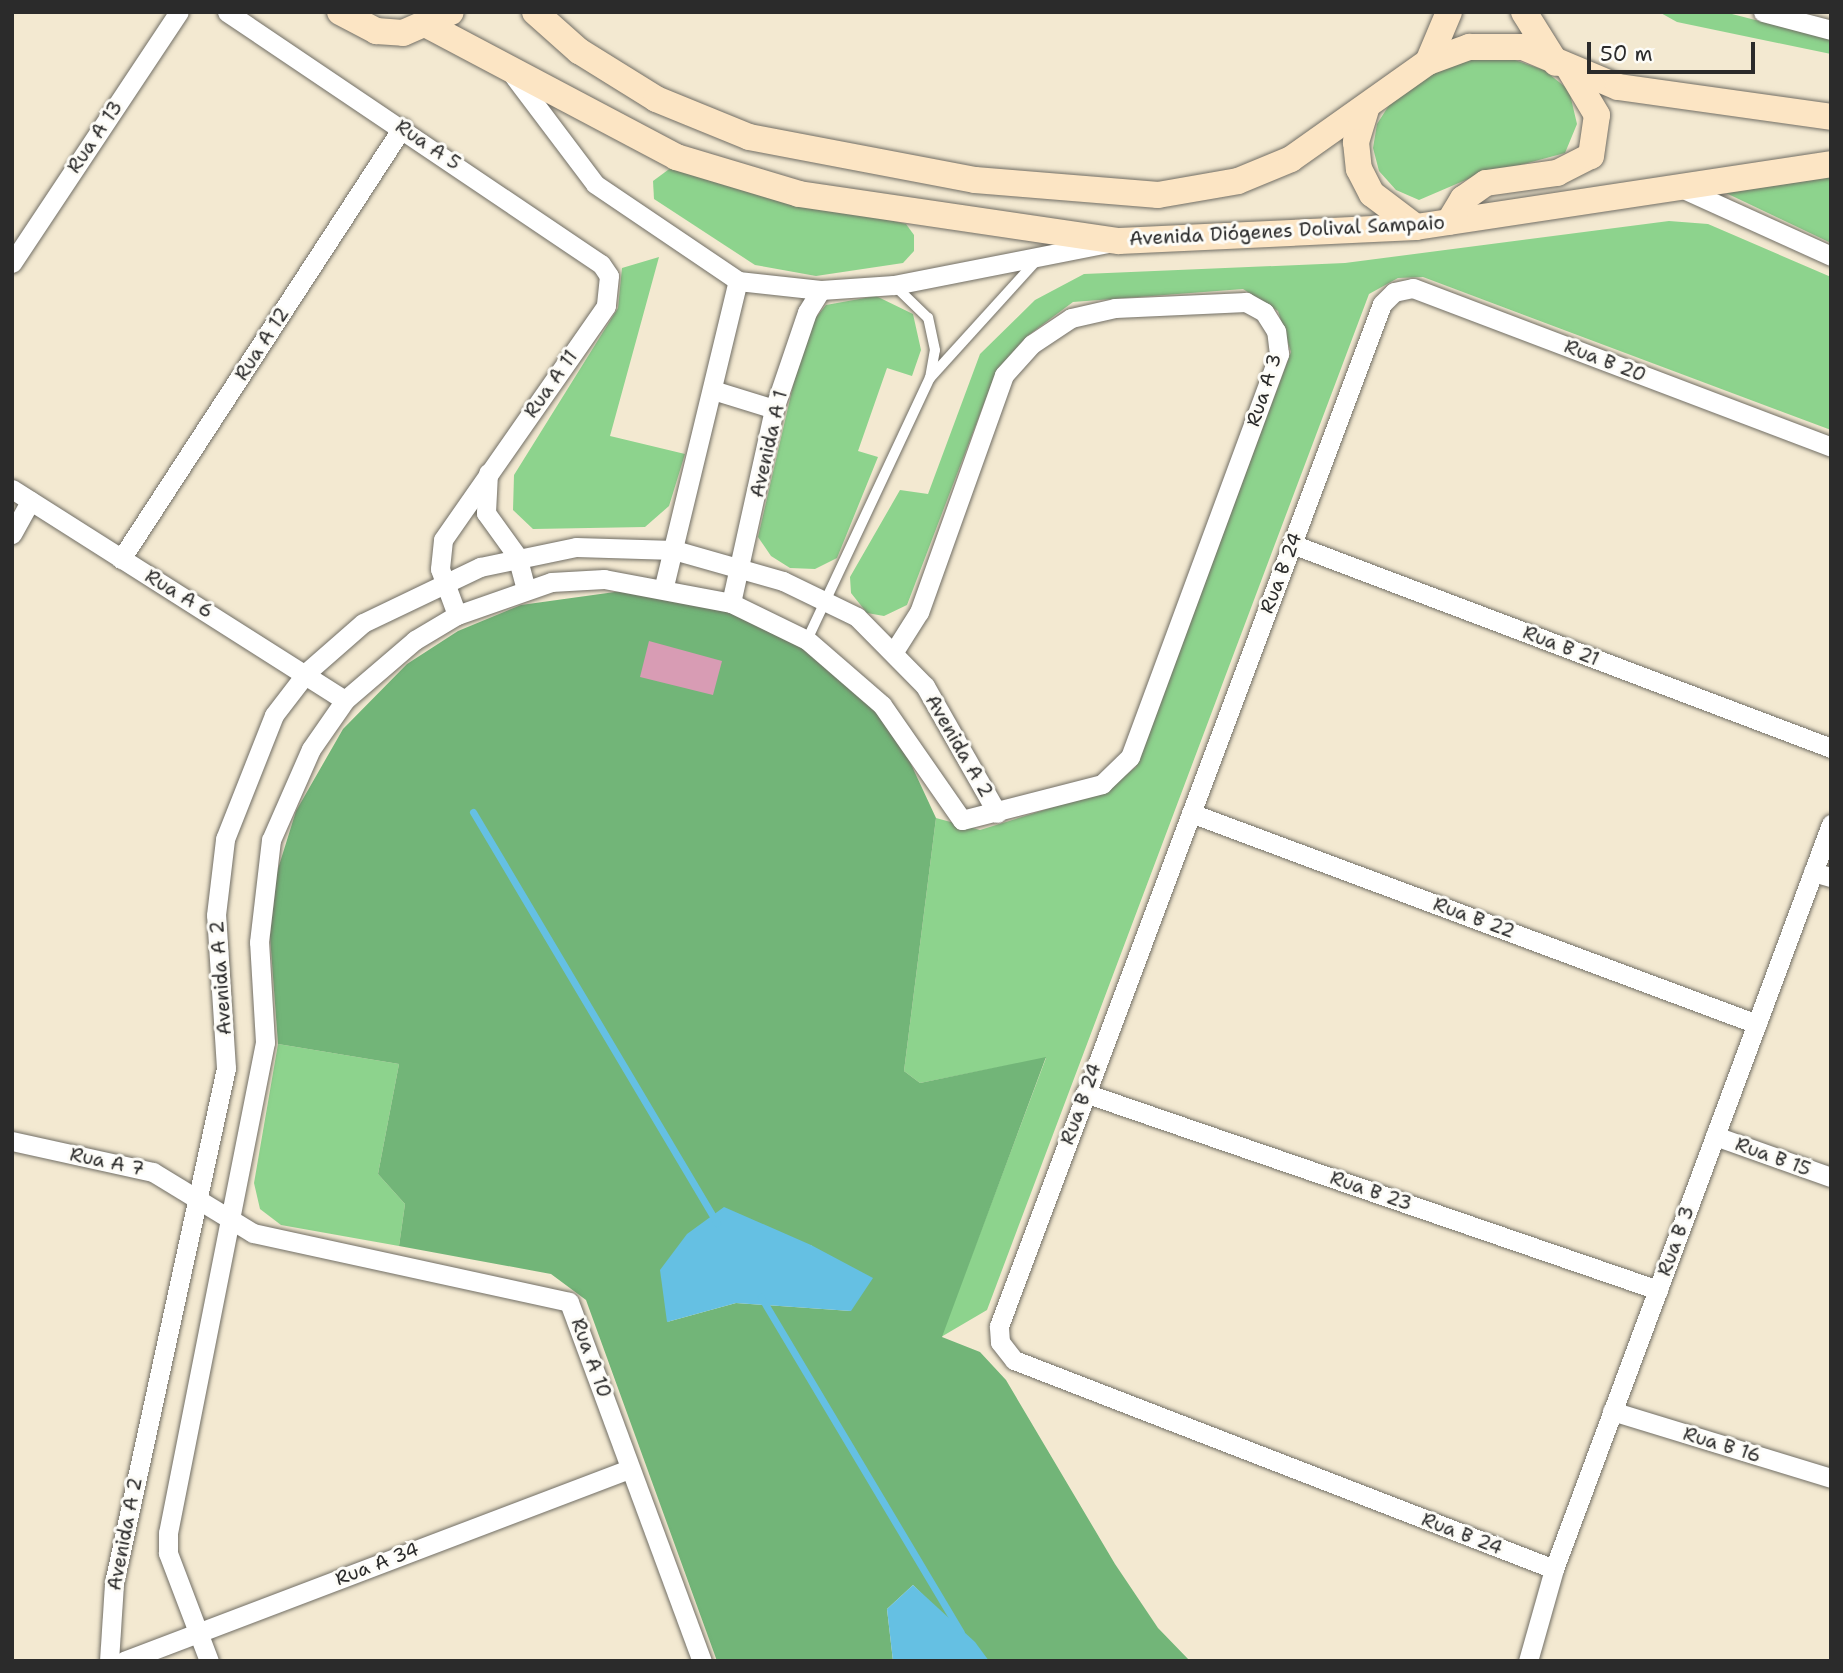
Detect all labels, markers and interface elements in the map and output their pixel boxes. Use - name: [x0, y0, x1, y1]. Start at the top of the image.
- scale bar: [1591, 28, 1759, 72]
- text: 50 m: [1600, 40, 1653, 68]
- street label: Rua A 13: [63, 96, 127, 178]
- street label: Rua A 5: [391, 115, 465, 175]
- street label: Avenida Diógenes Dolival Sampaio: [1129, 211, 1445, 251]
- street label: Rua A 12: [230, 303, 294, 385]
- street label: Rua B 20: [1561, 335, 1649, 387]
- street label: Rua A 11: [520, 346, 582, 422]
- street label: Rua A 3: [1242, 351, 1286, 429]
- street label: Avenida A 1: [746, 388, 792, 500]
- street label: Rua B 24: [1255, 529, 1307, 617]
- street label: Rua A 6: [141, 565, 217, 623]
- street label: Rua B 21: [1520, 621, 1602, 671]
- street label: Avenida A 2: [921, 691, 997, 801]
- street label: Rua B 22: [1430, 893, 1518, 943]
- street label: Avenida A 2: [206, 920, 236, 1036]
- street label: Rua B 24: [1056, 1060, 1106, 1148]
- street label: Rua B 15: [1732, 1133, 1814, 1181]
- street label: Rua A 7: [68, 1143, 146, 1181]
- street label: Rua B 23: [1327, 1166, 1415, 1216]
- street label: Rua B 3: [1653, 1203, 1699, 1279]
- street label: Rua A 10: [566, 1315, 616, 1401]
- street label: Rua B 16: [1680, 1422, 1764, 1468]
- street label: Avenida A 2: [103, 1476, 147, 1592]
- street label: Rua B 24: [1418, 1508, 1506, 1560]
- street label: Rua A 34: [332, 1538, 422, 1590]

